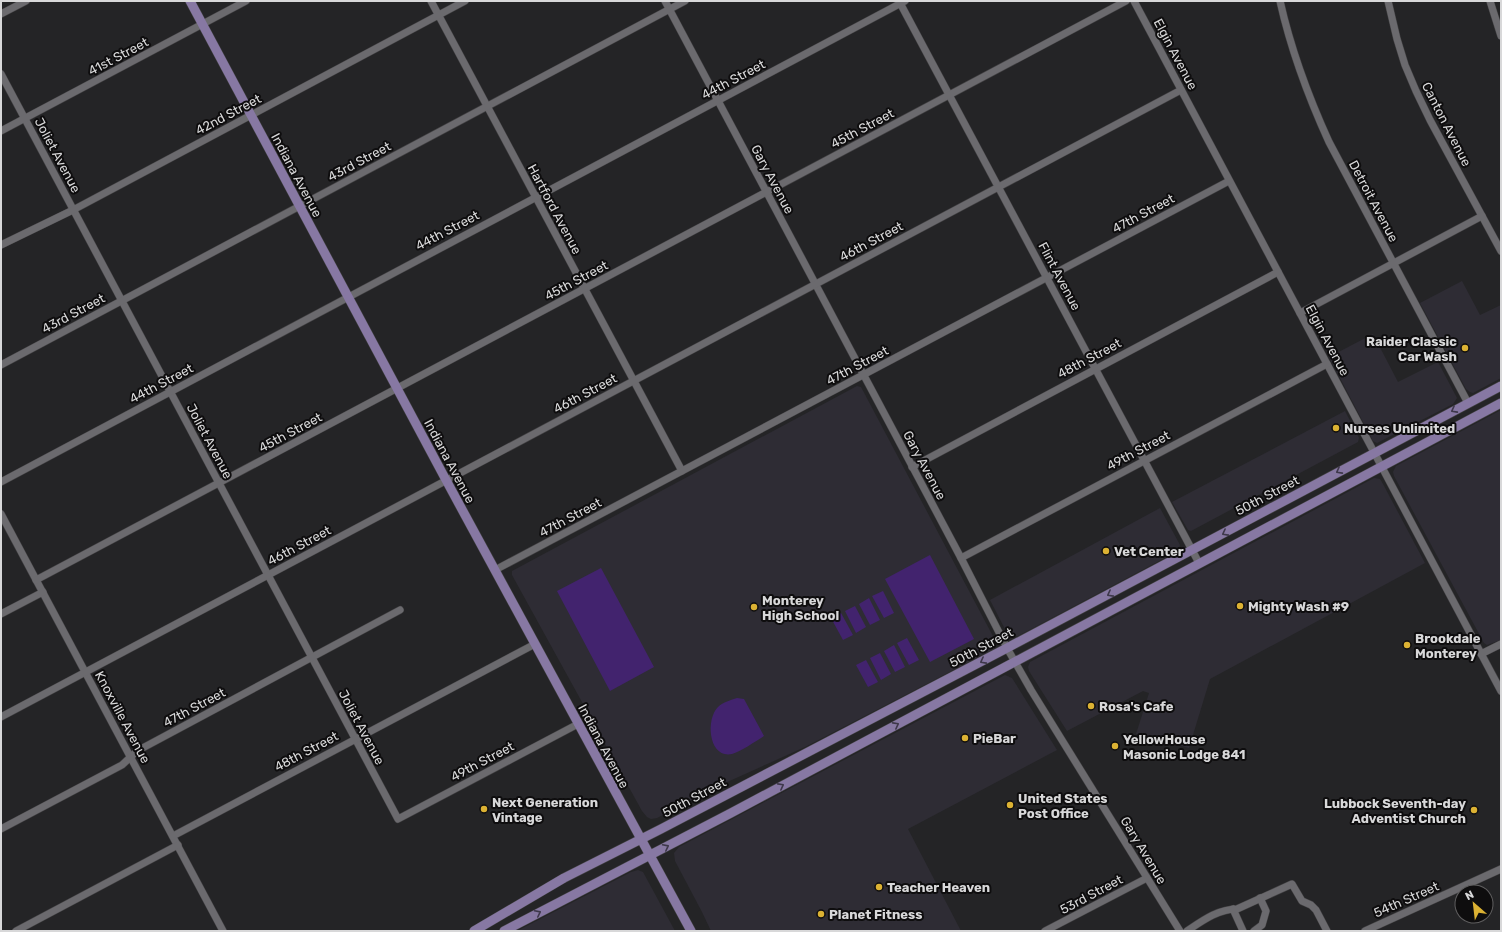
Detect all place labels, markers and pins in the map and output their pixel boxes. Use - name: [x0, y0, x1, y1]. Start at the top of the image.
- place label: Raider Classic Car Wash: [1366, 334, 1457, 364]
- marker: Raider Classic Car Wash: [1460, 343, 1470, 353]
- place label: Nurses Unlimited: [1344, 421, 1455, 436]
- marker: Nurses Unlimited: [1331, 423, 1341, 433]
- place label: Vet Center: [1114, 544, 1184, 559]
- marker: Vet Center: [1101, 546, 1111, 556]
- place label: Monterey High School: [762, 593, 839, 623]
- place label: Mighty Wash #9: [1248, 599, 1349, 614]
- marker: Mighty Wash #9: [1235, 601, 1245, 611]
- marker: Monterey High School: [749, 602, 759, 612]
- place label: Brookdale Monterey: [1415, 631, 1481, 661]
- marker: Brookdale Monterey: [1402, 640, 1412, 650]
- place label: Rosa's Cafe: [1099, 699, 1174, 714]
- marker: Rosa's Cafe: [1086, 701, 1096, 711]
- place label: PieBar: [973, 731, 1016, 746]
- place label: YellowHouse Masonic Lodge 841: [1123, 732, 1245, 762]
- marker: PieBar: [960, 733, 970, 743]
- marker: YellowHouse Masonic Lodge 841: [1110, 741, 1120, 751]
- place label: United States Post Office: [1018, 791, 1108, 821]
- place label: Next Generation Vintage: [492, 795, 598, 825]
- place label: Lubbock Seventh-day Adventist Church: [1324, 796, 1466, 826]
- marker: United States Post Office: [1005, 800, 1015, 810]
- marker: Next Generation Vintage: [479, 804, 489, 814]
- marker: Lubbock Seventh-day Adventist Church: [1469, 805, 1479, 815]
- place label: Teacher Heaven: [887, 880, 990, 895]
- marker: Teacher Heaven: [874, 882, 884, 892]
- place label: Planet Fitness: [829, 907, 922, 922]
- marker: Planet Fitness: [816, 909, 826, 919]

